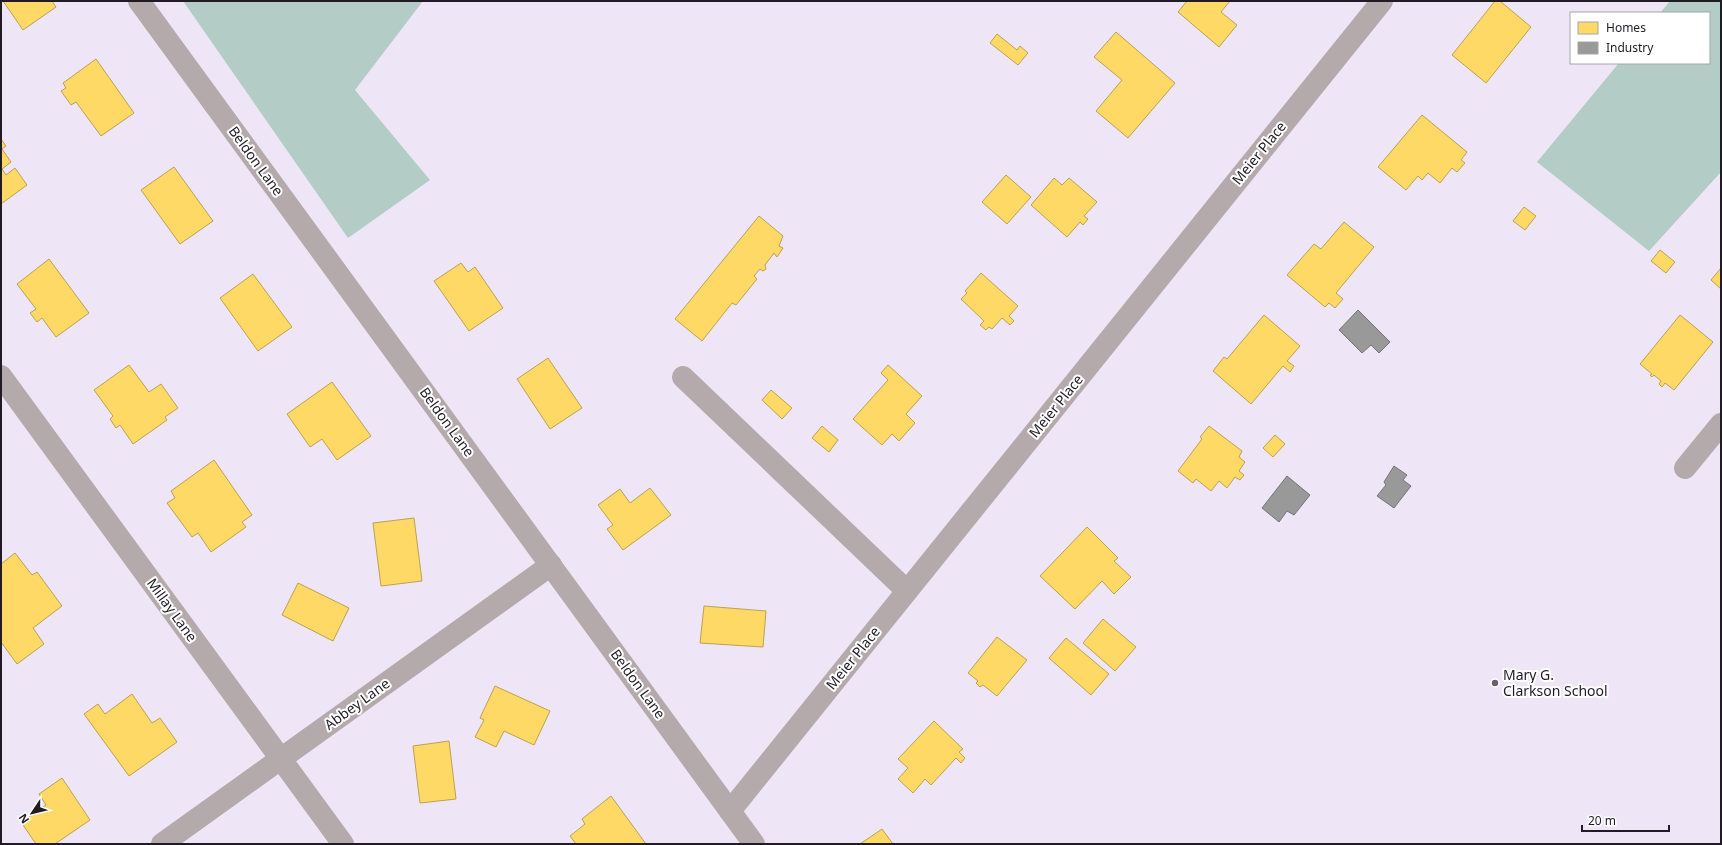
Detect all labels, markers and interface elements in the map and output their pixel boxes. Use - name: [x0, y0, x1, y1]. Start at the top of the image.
- legend: [1570, 12, 1710, 64]
- text: Homes: [1606, 19, 1646, 36]
- text: Industry: [1606, 39, 1654, 56]
- street label: Meier Place: [1227, 117, 1290, 188]
- street label: Beldon Lane: [225, 122, 288, 199]
- street label: Meier Place: [1024, 370, 1087, 441]
- street label: Beldon Lane: [416, 383, 479, 460]
- street label: Millay Lane: [143, 574, 202, 645]
- street label: Meier Place: [821, 622, 884, 693]
- street label: Beldon Lane: [607, 645, 670, 722]
- place label: Mary G. Clarkson School: [1503, 665, 1608, 700]
- street label: Abbey Lane: [320, 673, 393, 734]
- marker: Mary G. Clarkson School: [1490, 678, 1500, 688]
- north arrow: [12, 793, 52, 833]
- scale bar: [1582, 807, 1669, 833]
- text: N: [15, 811, 32, 827]
- text: 20 m: [1588, 812, 1616, 829]

